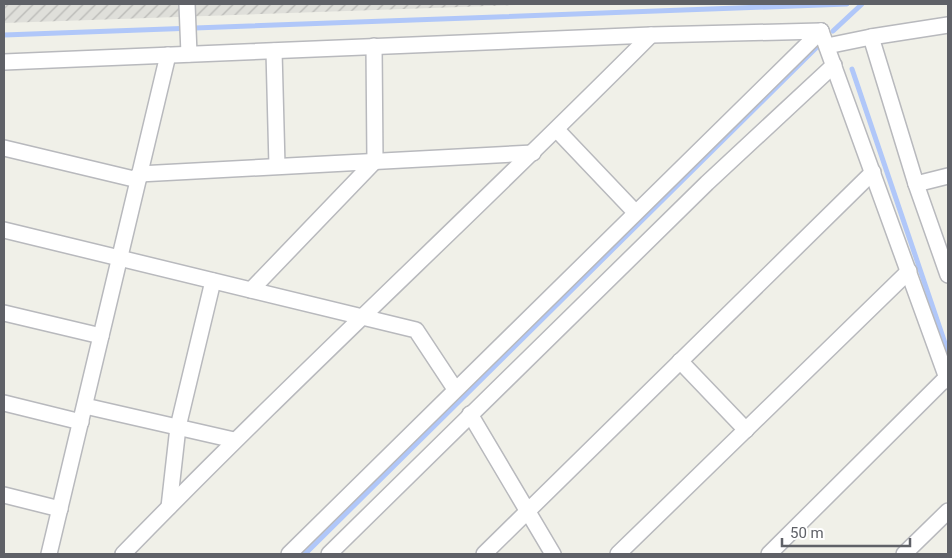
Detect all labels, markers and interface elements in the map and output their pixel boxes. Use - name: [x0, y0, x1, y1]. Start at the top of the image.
- scale bar: [782, 516, 910, 548]
- text: 50 m: [790, 524, 824, 542]

